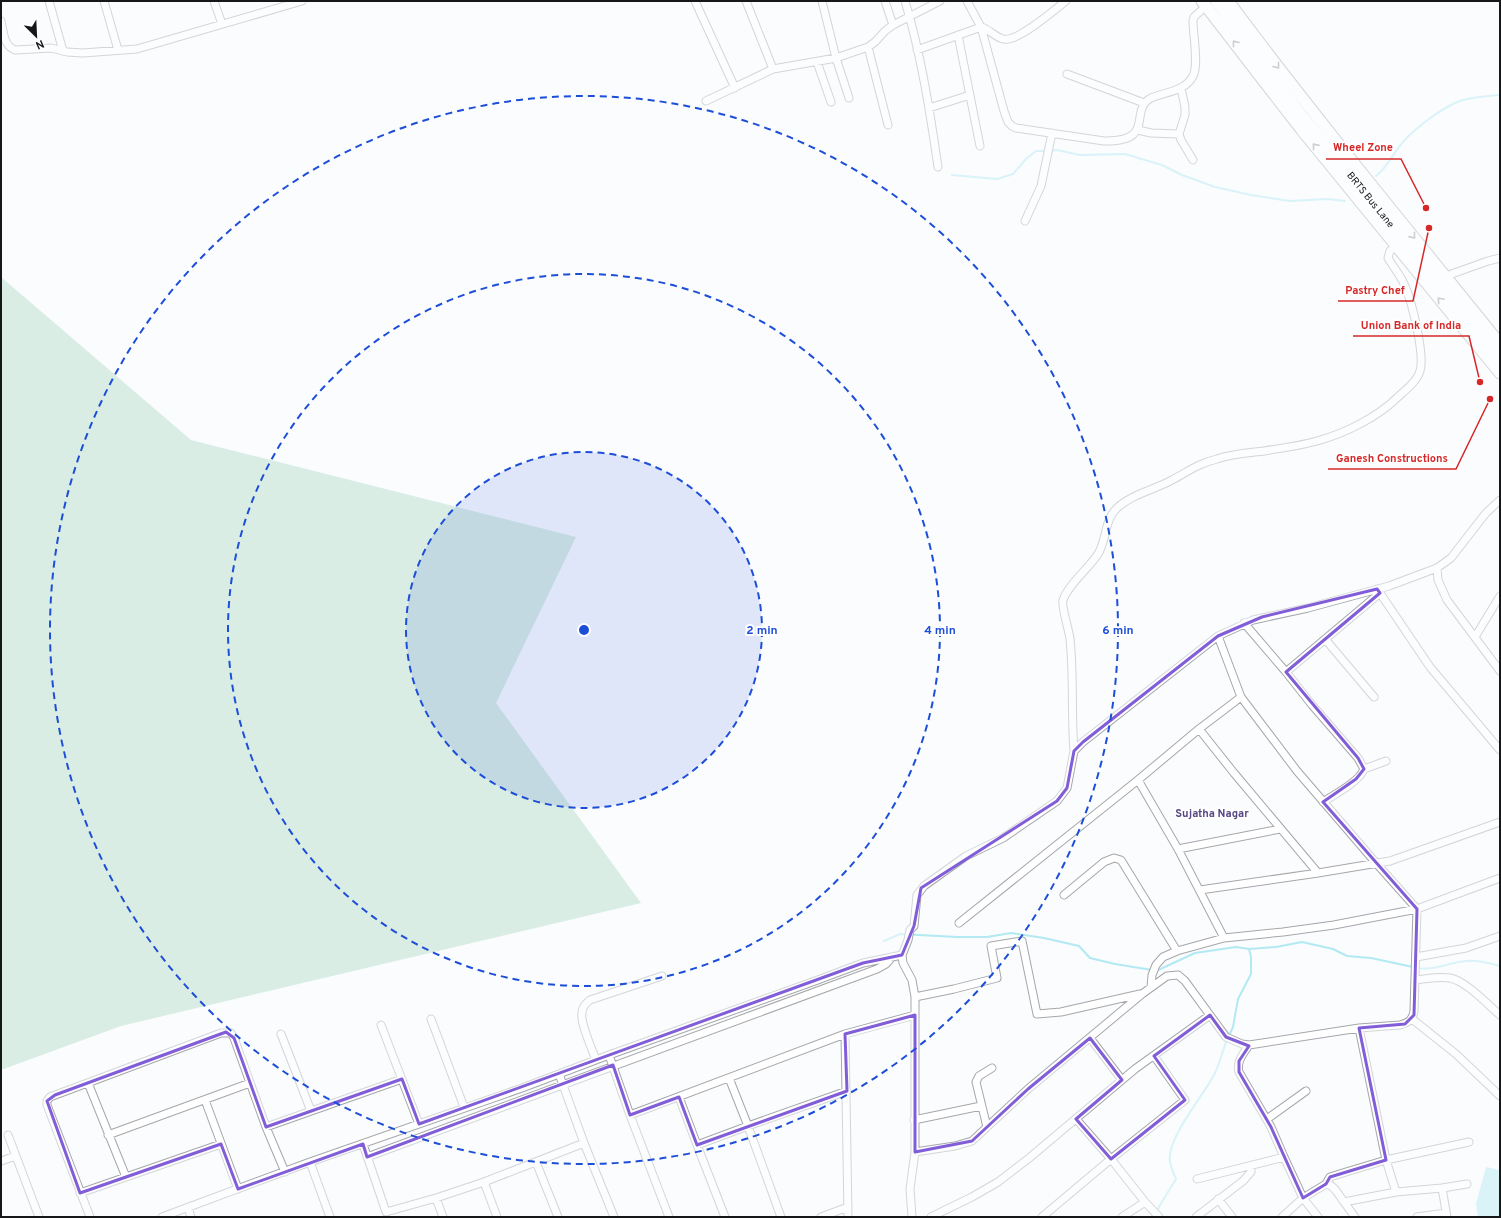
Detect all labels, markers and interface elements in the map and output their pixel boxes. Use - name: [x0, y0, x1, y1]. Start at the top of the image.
- north arrow: [16, 16, 56, 56]
- text: N: [33, 36, 46, 52]
- one-way arrow: [1232, 41, 1239, 48]
- one-way arrow: [1272, 61, 1279, 68]
- callout: Wheel Zone: [1326, 136, 1401, 159]
- text: Wheel Zone: [1333, 141, 1393, 155]
- one-way arrow: [1312, 143, 1319, 150]
- street label: BRTS Bus Lane: [1344, 169, 1397, 231]
- one-way arrow: [1409, 232, 1416, 239]
- callout: Pastry Chef: [1338, 278, 1413, 301]
- text: Pastry Chef: [1345, 284, 1405, 298]
- one-way arrow: [1437, 297, 1444, 304]
- callout: Union Bank of India: [1353, 313, 1469, 336]
- text: Union Bank of India: [1361, 319, 1461, 333]
- callout: Ganesh Constructions: [1328, 446, 1456, 469]
- text: Ganesh Constructions: [1336, 452, 1448, 466]
- centre of rings: [577, 623, 591, 637]
- text: 2 min: [746, 623, 778, 639]
- text: 4 min: [924, 623, 956, 639]
- text: 6 min: [1102, 623, 1134, 639]
- district label: Sujatha Nagar: [1175, 807, 1249, 821]

